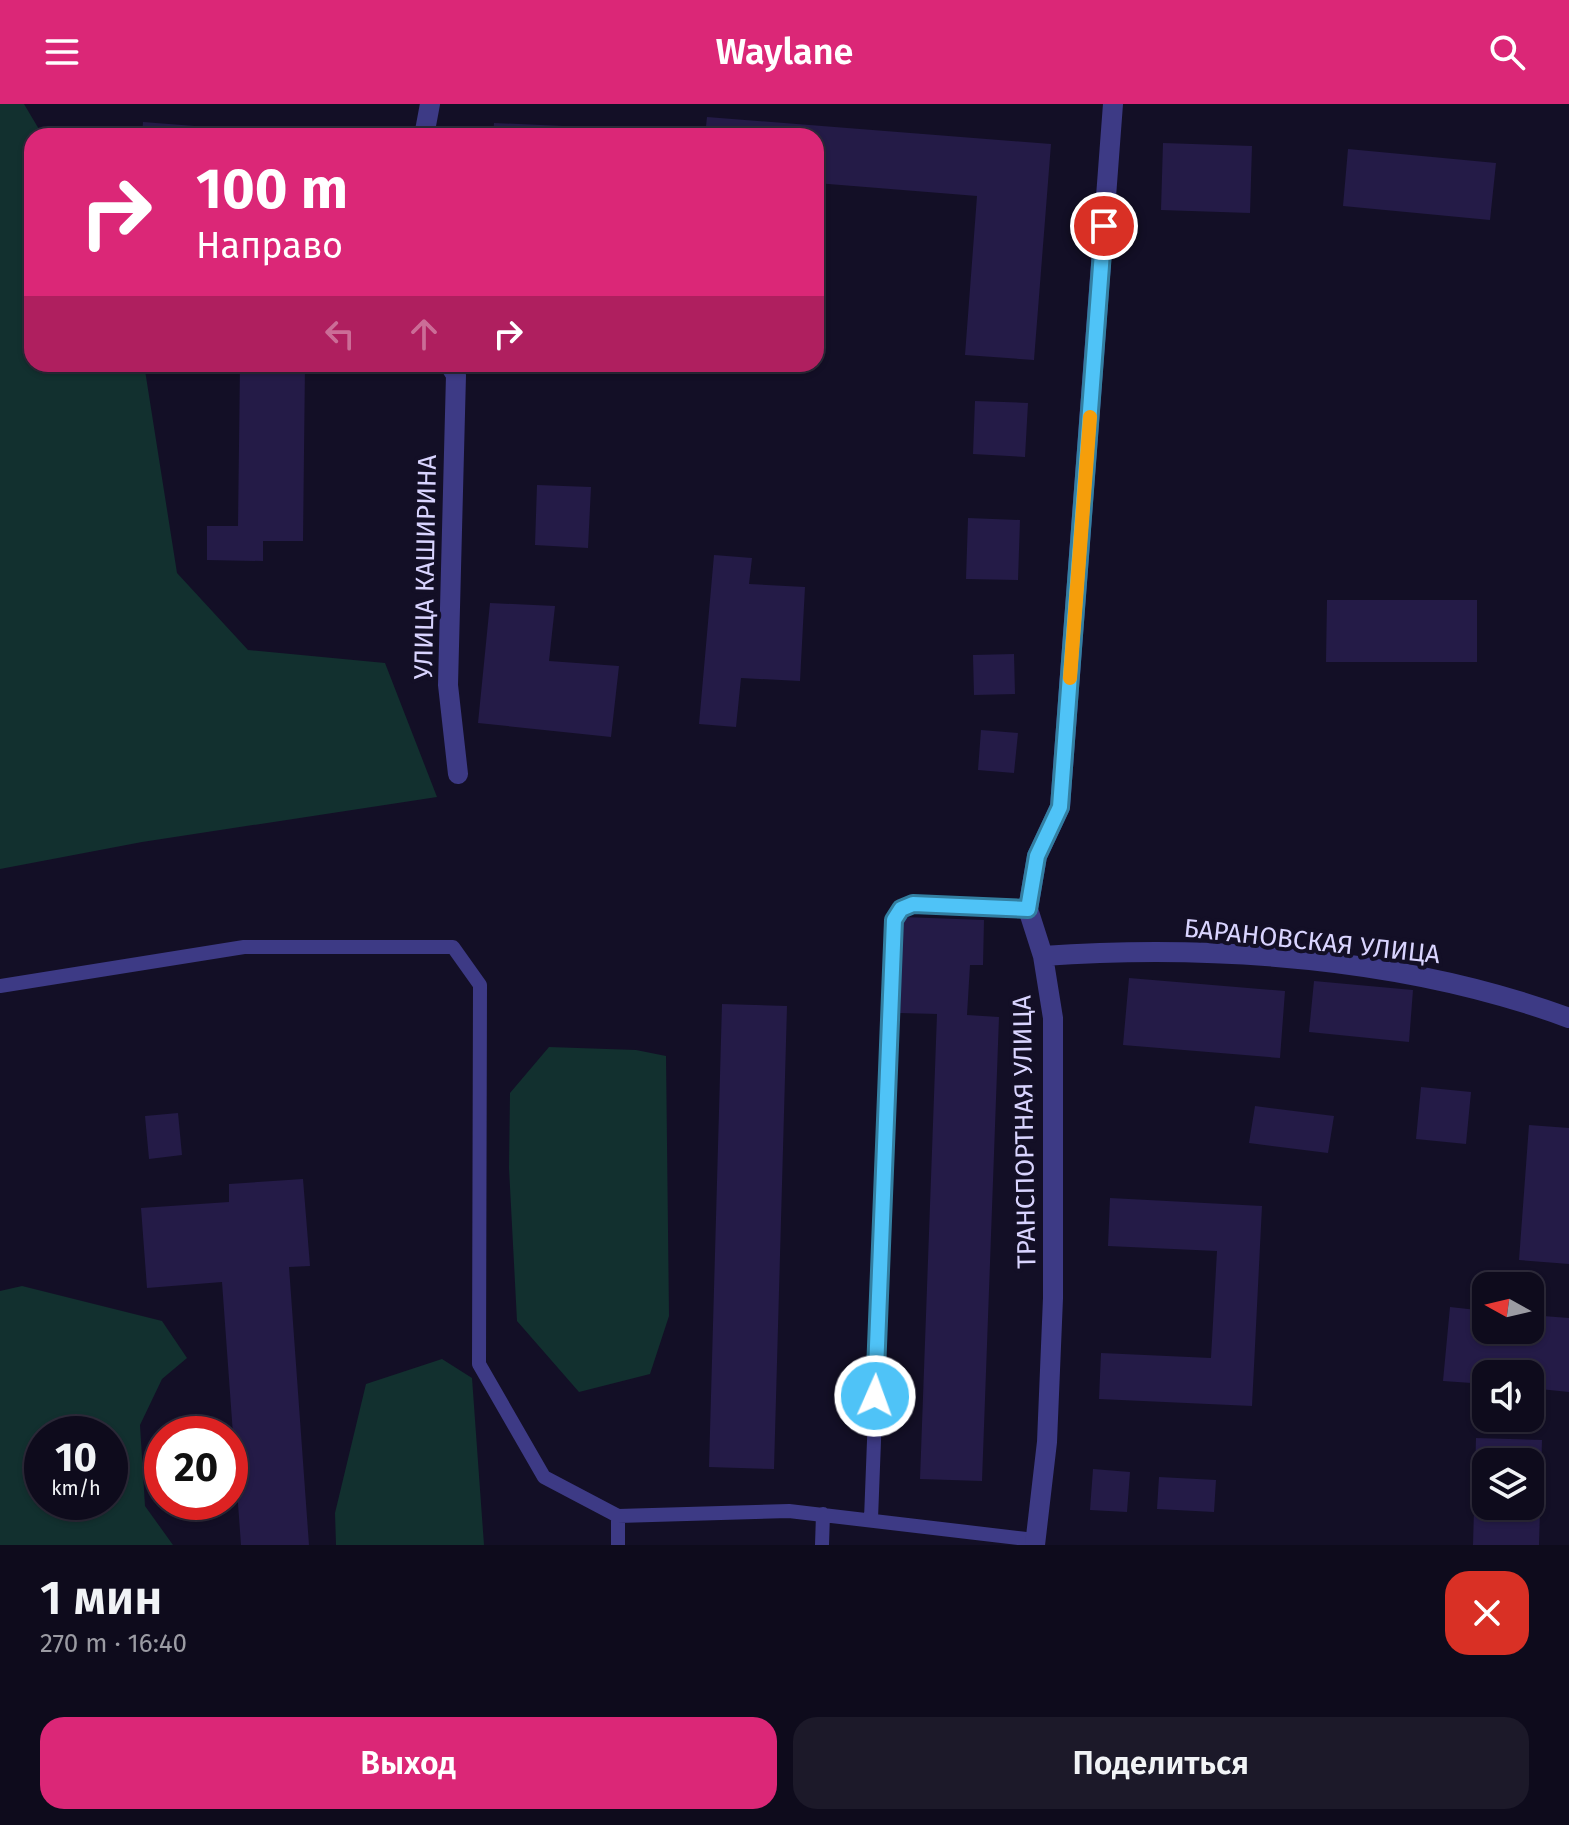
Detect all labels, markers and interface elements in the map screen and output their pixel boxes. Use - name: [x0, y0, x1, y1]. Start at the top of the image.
- icon: menu: [40, 30, 84, 74]
- text: Waylane: [716, 30, 853, 74]
- icon: search: [1485, 30, 1529, 74]
- text: 100 m: [196, 156, 348, 223]
- icon: right: [64, 160, 168, 264]
- pin: [1070, 192, 1138, 260]
- icon: arrive: [1082, 204, 1126, 248]
- text: Направо: [196, 224, 343, 268]
- icon: left: [318, 312, 362, 356]
- icon: ahead: [402, 312, 446, 356]
- icon: right: [486, 312, 530, 356]
- street label: УЛИЦА КАШИРИНА: [408, 454, 443, 680]
- street label: БАРАНОВСКАЯ УЛИЦА: [1182, 913, 1442, 970]
- street label: ТРАНСПОРТНАЯ УЛИЦА: [1007, 995, 1042, 1269]
- north arrow: [1472, 1272, 1544, 1344]
- map controls: [1472, 1272, 1544, 1520]
- position arrow: [833, 1354, 917, 1438]
- button: sound: [1472, 1360, 1544, 1432]
- speed limit sign: 20: [144, 1416, 248, 1520]
- text: 10: [55, 1434, 97, 1482]
- button: layers: [1472, 1448, 1544, 1520]
- text: km/h: [51, 1476, 101, 1500]
- text: 1 мин: [40, 1569, 163, 1627]
- button: close: [1445, 1571, 1529, 1655]
- text: 270 m · 16:40: [40, 1628, 187, 1659]
- button: Выход: [40, 1717, 777, 1809]
- button: Поделиться: [793, 1717, 1529, 1809]

